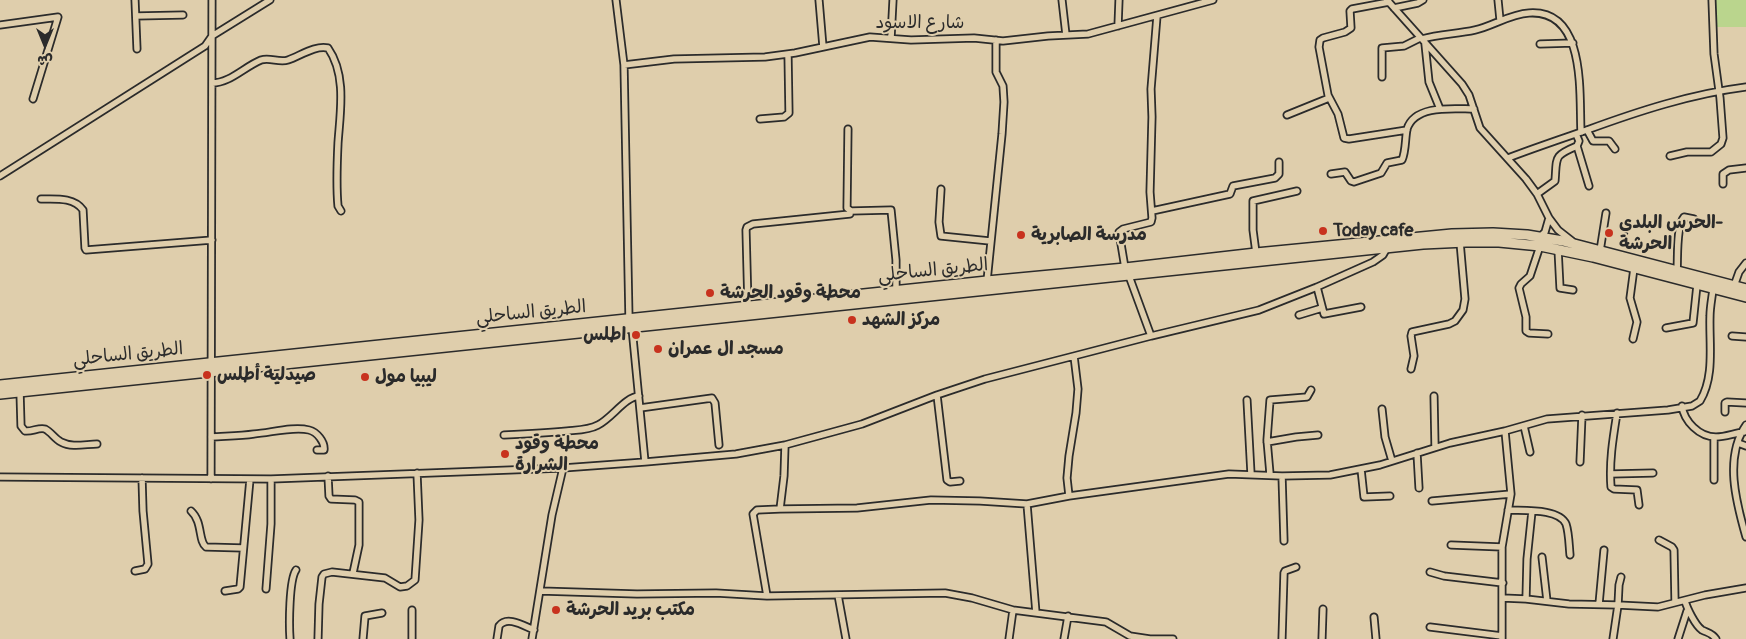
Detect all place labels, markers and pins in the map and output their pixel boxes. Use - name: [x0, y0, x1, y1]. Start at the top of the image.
- place label: الحرس البلدي- الحرشة: [1619, 212, 1723, 254]
- place label: Today cafe: [1333, 220, 1413, 242]
- place label: مدرسة الصابرية: [1031, 224, 1147, 246]
- marker: Today cafe: [1317, 225, 1329, 237]
- marker: الحرس البلدي- الحرشة: [1603, 227, 1615, 239]
- marker: مدرسة الصابرية: [1015, 229, 1027, 241]
- place label: محطة وقود الحرشة: [720, 282, 861, 304]
- marker: محطة وقود الحرشة: [704, 287, 716, 299]
- place label: مركز الشهد: [862, 309, 940, 331]
- marker: مركز الشهد: [846, 314, 858, 326]
- place label: اطلس: [583, 324, 626, 346]
- marker: اطلس: [630, 329, 642, 341]
- place label: مسجد ال عمران: [668, 338, 784, 360]
- marker: مسجد ال عمران: [652, 343, 664, 355]
- place label: صيدلية أطلس: [217, 364, 316, 386]
- place label: ليبيا مول: [375, 366, 437, 388]
- marker: صيدلية أطلس: [201, 369, 213, 381]
- marker: ليبيا مول: [359, 371, 371, 383]
- place label: محطة وقود الشرارة: [515, 433, 599, 476]
- marker: محطة وقود الشرارة: [499, 448, 511, 460]
- place label: مكتب بريد الحرشة: [566, 599, 695, 621]
- marker: مكتب بريد الحرشة: [550, 604, 562, 616]

